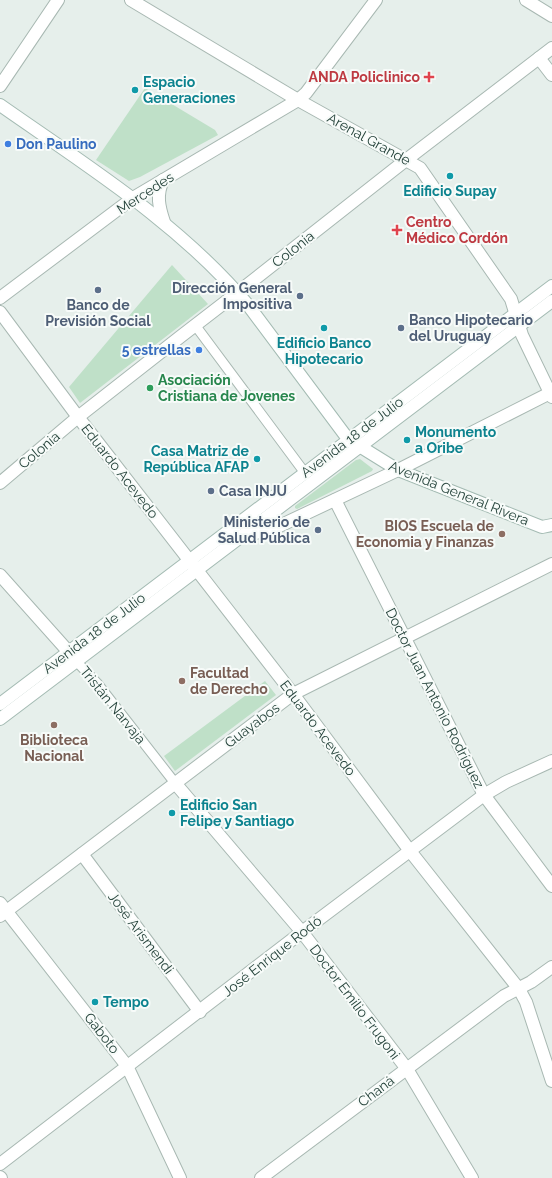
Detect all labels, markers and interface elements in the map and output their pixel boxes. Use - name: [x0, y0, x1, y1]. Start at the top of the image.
- place label: ANDA Policlinico: [309, 69, 421, 85]
- marker: ANDA Policlinico: [423, 71, 435, 83]
- place label: Espacio Generaciones: [143, 74, 236, 106]
- marker: Espacio Generaciones: [130, 85, 140, 95]
- street label: Arenal Grande: [325, 110, 413, 168]
- place label: Don Paulino: [16, 136, 97, 152]
- marker: Don Paulino: [3, 139, 13, 149]
- street label: Mercedes: [114, 169, 177, 217]
- marker: Edificio Supay: [445, 171, 455, 181]
- place label: Edificio Supay: [403, 183, 497, 199]
- place label: Centro Médico Cordón: [406, 214, 508, 246]
- marker: Centro Médico Cordón: [391, 224, 403, 236]
- street label: Colonia: [269, 228, 317, 270]
- place label: Dirección General Impositiva: [172, 280, 293, 312]
- marker: Banco de Previsión Social: [93, 285, 103, 295]
- marker: Dirección General Impositiva: [295, 291, 305, 301]
- place label: Banco de Previsión Social: [45, 297, 151, 329]
- place label: Banco Hipotecario del Uruguay: [409, 312, 534, 344]
- marker: Edificio Banco Hipotecario: [319, 323, 329, 333]
- marker: Banco Hipotecario del Uruguay: [396, 323, 406, 333]
- place label: Edificio Banco Hipotecario: [277, 335, 372, 367]
- place label: 5 estrellas: [122, 342, 191, 358]
- marker: 5 estrellas: [194, 345, 204, 355]
- place label: Asociación Cristiana de Jovenes: [158, 372, 295, 404]
- marker: Asociación Cristiana de Jovenes: [145, 383, 155, 393]
- street label: Avenida 18 de Julio: [298, 393, 406, 481]
- street label: Eduardo Acevedo: [78, 421, 162, 521]
- place label: Monumento a Oribe: [415, 424, 497, 456]
- street label: Colonia: [15, 428, 63, 472]
- marker: Monumento a Oribe: [402, 435, 412, 445]
- place label: Casa Matriz de República AFAP: [143, 443, 250, 475]
- marker: Casa Matriz de República AFAP: [252, 454, 262, 464]
- street label: Avenida General Rivera: [387, 458, 531, 528]
- place label: Casa INJU: [219, 483, 287, 499]
- marker: Casa INJU: [206, 486, 216, 496]
- place label: Ministerio de Salud Pública: [218, 514, 311, 546]
- place label: BIOS Escuela de Economia y Finanzas: [356, 518, 495, 550]
- marker: Ministerio de Salud Pública: [313, 525, 323, 535]
- marker: BIOS Escuela de Economia y Finanzas: [497, 529, 507, 539]
- street label: Avenida 18 de Julio: [40, 589, 148, 677]
- street label: Doctor Juan Antonio Rodríguez: [382, 605, 488, 791]
- street label: Tristán Narvaja: [77, 663, 149, 747]
- place label: Facultad de Derecho: [190, 665, 268, 697]
- marker: Facultad de Derecho: [177, 676, 187, 686]
- street label: Eduardo Acevedo: [277, 677, 359, 779]
- street label: Guayabos: [221, 699, 283, 751]
- marker: Biblioteca Nacional: [49, 720, 59, 730]
- place label: Biblioteca Nacional: [20, 732, 88, 764]
- place label: Edificio San Felipe y Santiago: [180, 797, 295, 829]
- marker: Edificio San Felipe y Santiago: [167, 808, 177, 818]
- street label: José Arismendi: [105, 889, 177, 977]
- street label: José Enrique Rodó: [219, 912, 325, 1000]
- street label: Doctor Emilio Frugoni: [307, 942, 403, 1062]
- place label: Tempo: [103, 994, 150, 1010]
- marker: Tempo: [90, 997, 100, 1007]
- street label: Gaboto: [81, 1009, 123, 1057]
- street label: Chaná: [355, 1072, 397, 1110]

